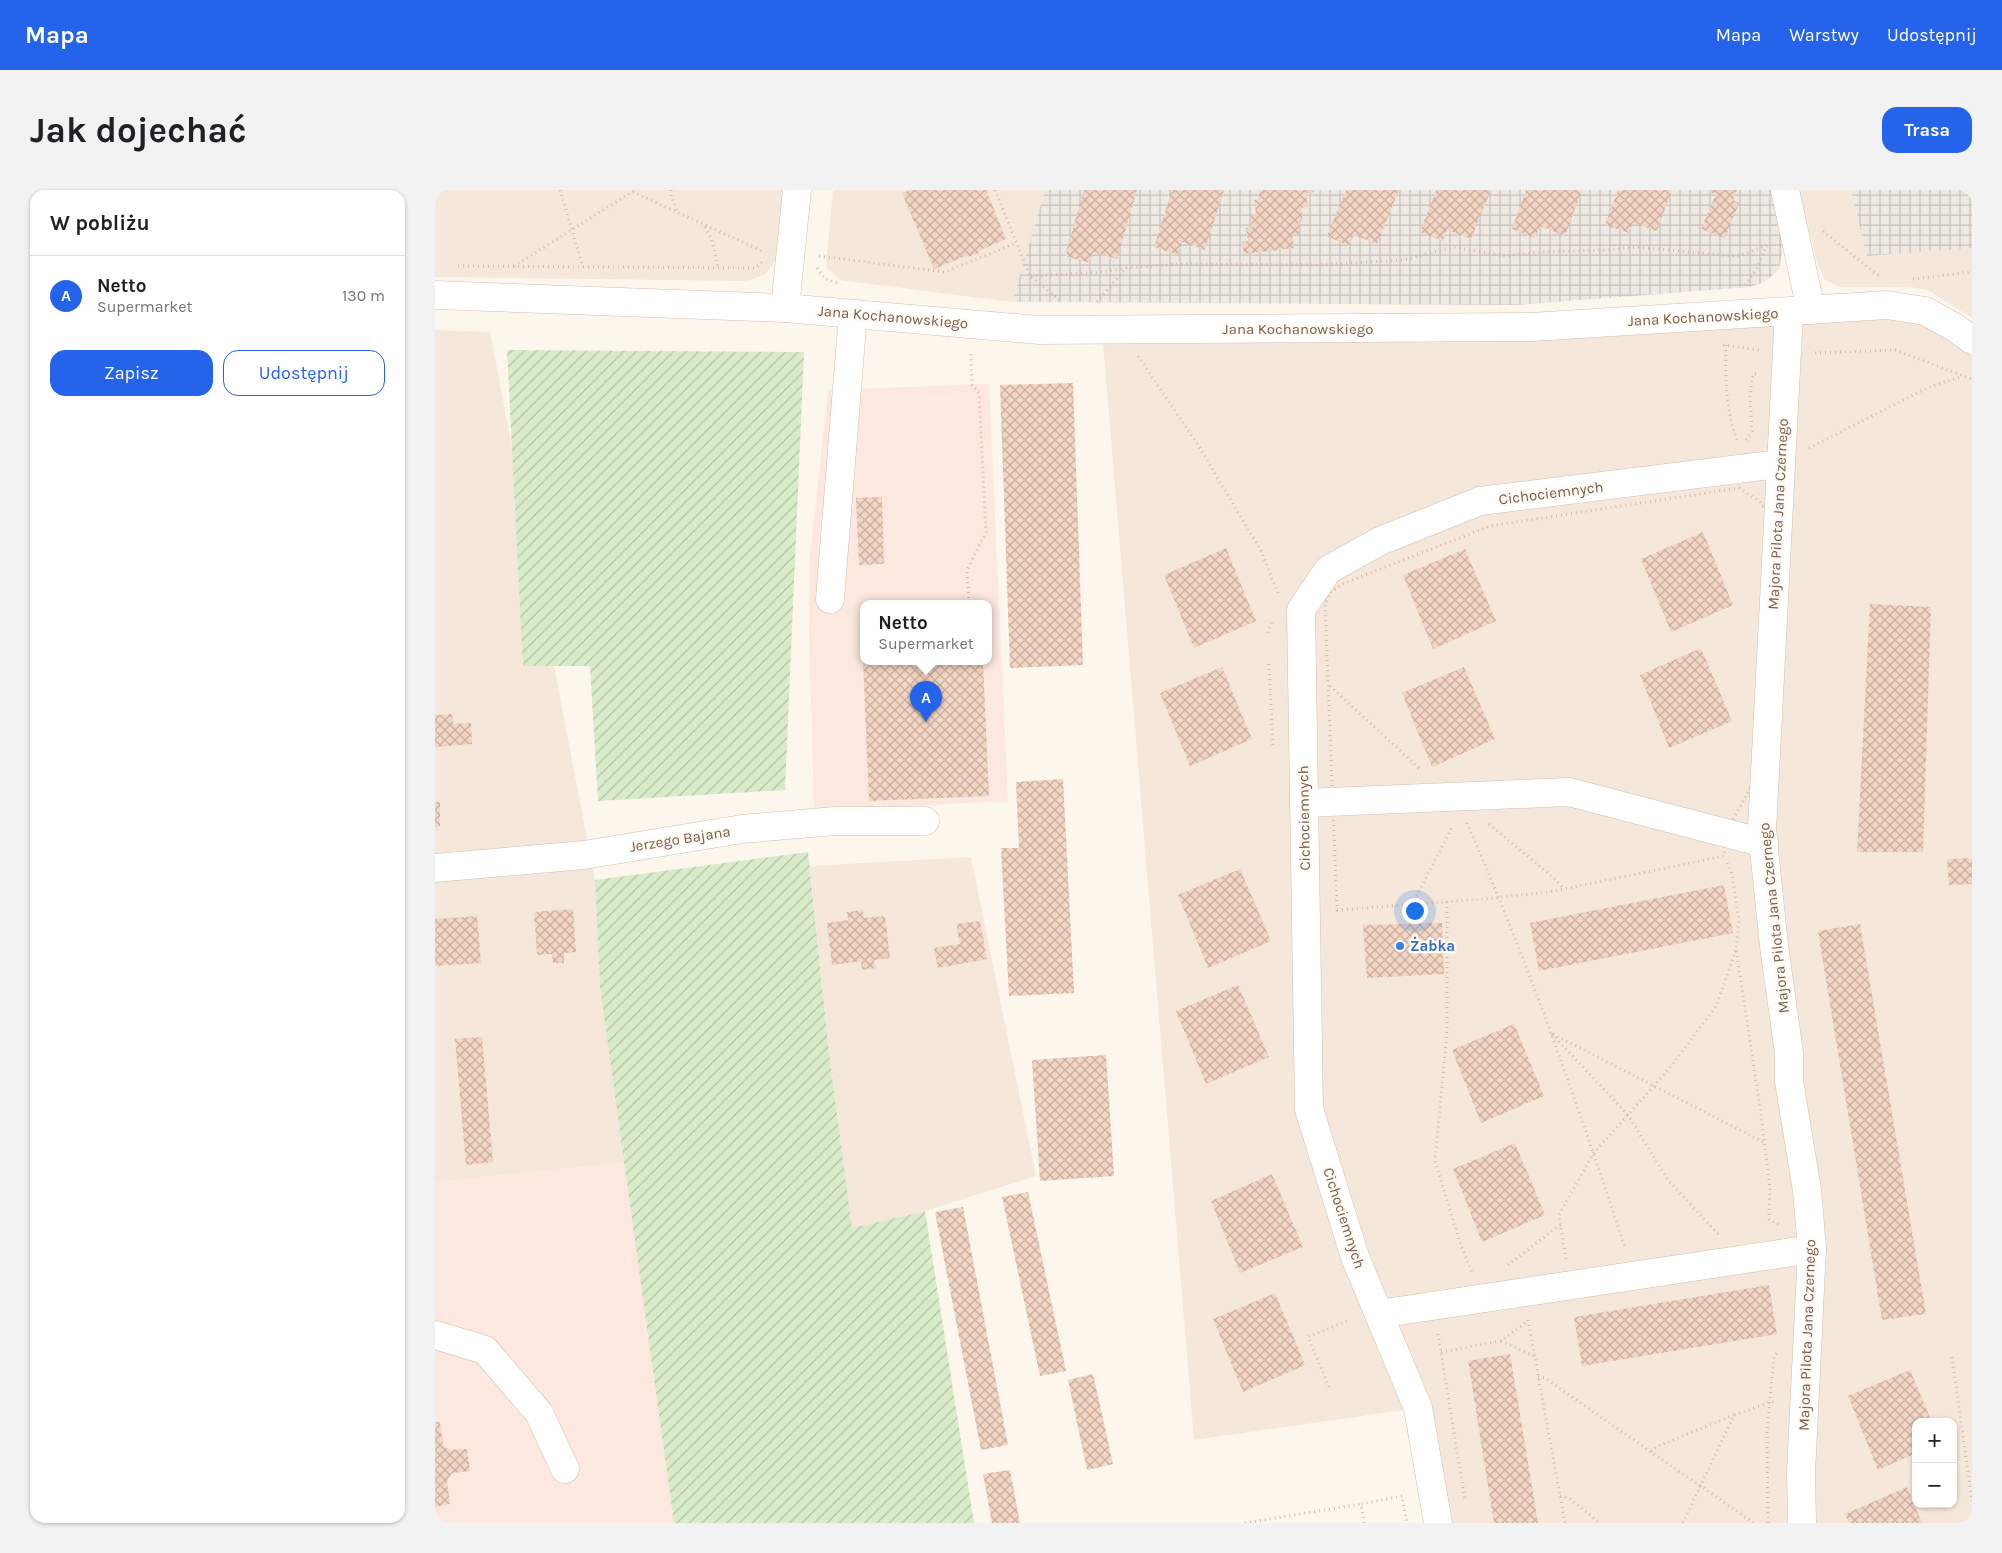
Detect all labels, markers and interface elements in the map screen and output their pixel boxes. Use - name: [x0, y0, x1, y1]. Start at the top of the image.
- text: Mapa: [25, 21, 89, 49]
- text: Mapa: [1716, 24, 1761, 46]
- text: Warstwy: [1789, 24, 1859, 46]
- text: Udostępnij: [1887, 24, 1977, 46]
- button: Trasa: [1882, 107, 1972, 153]
- text: Jak dojechać: [30, 110, 246, 151]
- text: W pobliżu: [50, 211, 150, 235]
- text: Netto: [97, 275, 146, 297]
- text: A: [61, 286, 71, 305]
- text: 130 m: [342, 286, 385, 305]
- text: Supermarket: [97, 297, 193, 316]
- street label: Jana Kochanowskiego: [817, 301, 969, 333]
- street label: Jana Kochanowskiego: [1627, 304, 1779, 330]
- street label: Jana Kochanowskiego: [1223, 320, 1373, 338]
- button: Zapisz: [50, 350, 213, 396]
- button: Udostępnij: [223, 350, 385, 396]
- street label: Majora Pilota Jana Czernego: [1764, 418, 1792, 610]
- street label: Cichociemnych: [1498, 478, 1604, 508]
- popup: [860, 600, 992, 665]
- text: Netto: [878, 612, 928, 634]
- text: Supermarket: [878, 634, 974, 653]
- pin: A: [910, 681, 942, 722]
- street label: Cichociemnych: [1294, 765, 1314, 871]
- street label: Jerzego Bajana: [628, 822, 732, 856]
- street label: Majora Pilota Jana Czernego: [1755, 822, 1793, 1014]
- your location: [1402, 898, 1428, 924]
- place label: Żabka: [1410, 936, 1455, 955]
- marker: Żabka: [1394, 940, 1406, 952]
- street label: Cichociemnych: [1319, 1165, 1369, 1271]
- street label: Majora Pilota Jana Czernego: [1795, 1239, 1819, 1431]
- map controls: [1912, 1418, 1957, 1508]
- button: +: [1912, 1418, 1957, 1463]
- button: −: [1912, 1463, 1957, 1508]

